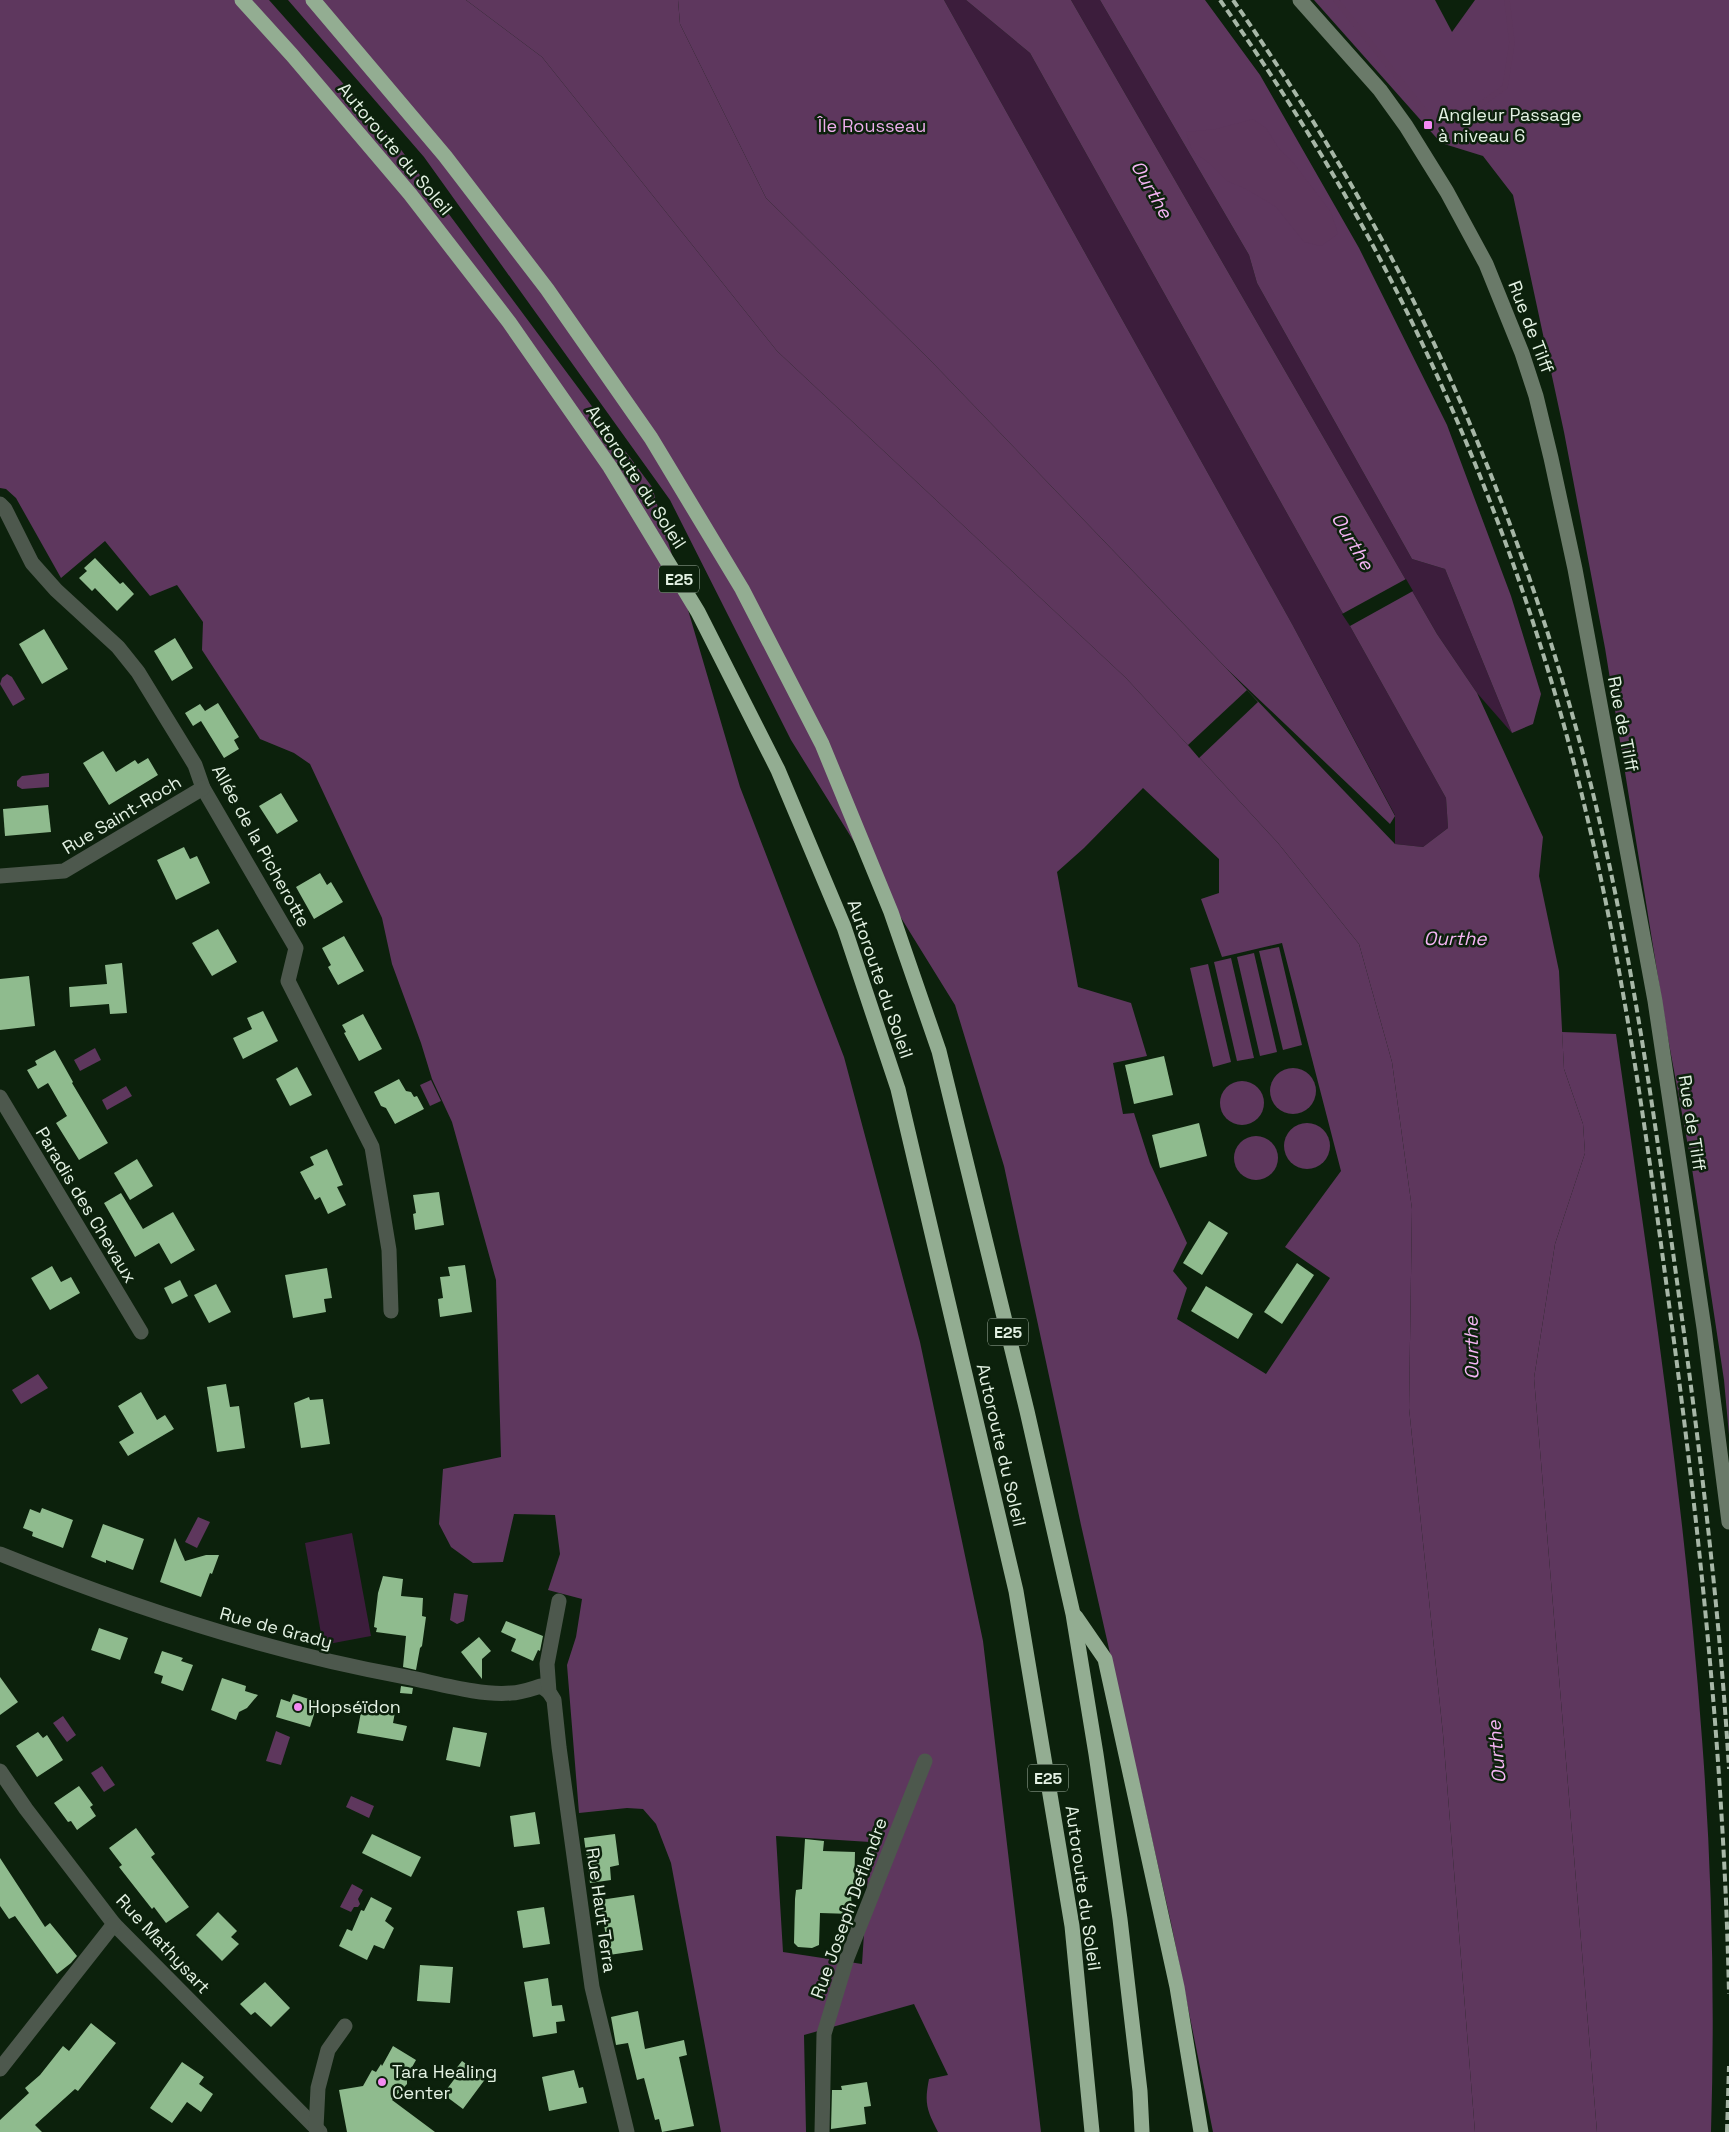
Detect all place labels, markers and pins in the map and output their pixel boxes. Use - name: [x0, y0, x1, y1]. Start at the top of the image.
- place label: Angleur Passage à niveau 6: [1438, 103, 1582, 147]
- marker: Angleur Passage à niveau 6: [1422, 119, 1434, 131]
- place label: Hopséïdon: [308, 1695, 401, 1718]
- marker: Hopséïdon: [292, 1701, 304, 1713]
- place label: Tara Healing Center: [392, 2060, 497, 2104]
- marker: Tara Healing Center: [376, 2076, 388, 2088]

